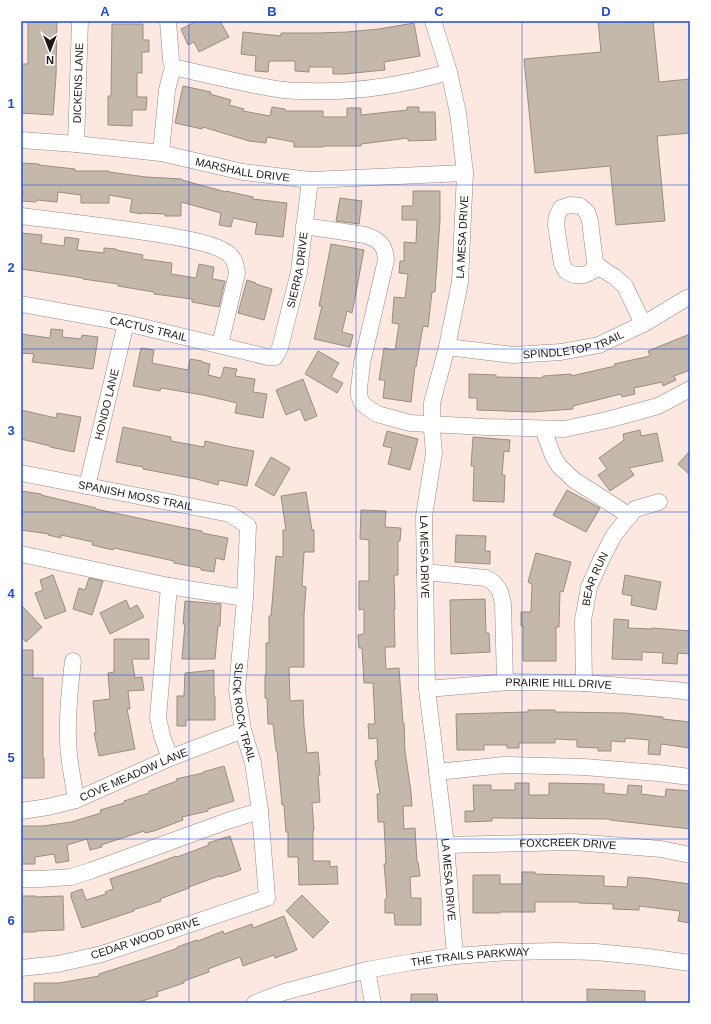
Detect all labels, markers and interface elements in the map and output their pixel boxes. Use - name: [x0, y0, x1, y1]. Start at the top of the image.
- text: A: [100, 4, 110, 19]
- text: B: [267, 4, 277, 19]
- text: C: [434, 4, 444, 19]
- text: D: [601, 4, 611, 19]
- north arrow: [30, 30, 70, 70]
- street label: DICKENS LANE: [71, 42, 85, 124]
- text: N: [46, 54, 54, 66]
- text: 1: [7, 96, 15, 111]
- street label: MARSHALL DRIVE: [194, 155, 290, 184]
- street label: LA MESA DRIVE: [454, 195, 470, 279]
- street label: SIERRA DRIVE: [284, 231, 310, 309]
- text: 2: [7, 260, 15, 275]
- street label: CACTUS TRAIL: [109, 314, 189, 343]
- street label: SPINDLETOP TRAIL: [522, 328, 625, 360]
- street label: HONDO LANE: [92, 368, 121, 441]
- text: 3: [7, 423, 15, 438]
- street label: SPANISH MOSS TRAIL: [77, 478, 194, 513]
- street label: LA MESA DRIVE: [418, 515, 431, 599]
- street label: BEAR RUN: [580, 550, 610, 607]
- text: 4: [7, 586, 15, 601]
- street label: SLICK ROCK TRAIL: [231, 662, 258, 763]
- street label: PRAIRIE HILL DRIVE: [505, 676, 612, 691]
- street label: COVE MEADOW LANE: [78, 746, 189, 804]
- text: 5: [7, 750, 15, 765]
- street label: FOXCREEK DRIVE: [519, 836, 617, 851]
- street label: LA MESA DRIVE: [439, 837, 458, 922]
- text: 6: [7, 913, 15, 928]
- street label: CEDAR WOOD DRIVE: [89, 915, 201, 961]
- street label: THE TRAILS PARKWAY: [410, 946, 530, 968]

